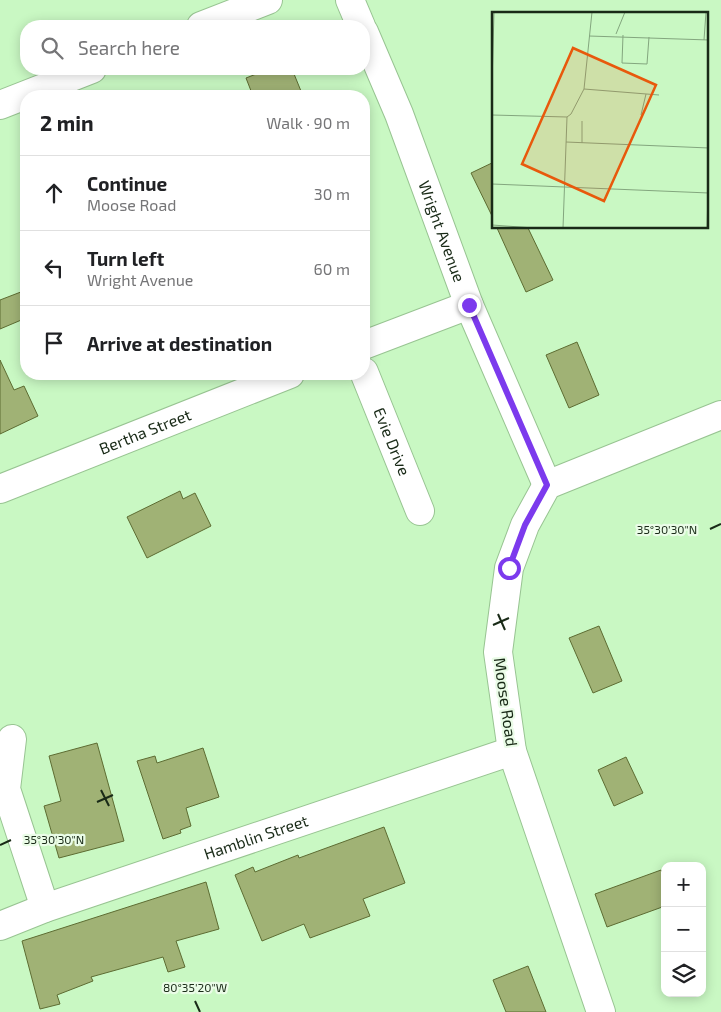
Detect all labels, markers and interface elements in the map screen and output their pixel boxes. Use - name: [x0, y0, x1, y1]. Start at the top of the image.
- inset map: [492, 12, 708, 229]
- search box: [20, 20, 370, 75]
- icon: search: [38, 34, 66, 62]
- text: Search here: [78, 36, 180, 59]
- text: 2 min: [40, 110, 94, 135]
- text: Walk · 90 m: [266, 113, 350, 132]
- text: Continue: [87, 172, 167, 195]
- street label: Wright Avenue: [415, 178, 470, 284]
- icon: ahead: [40, 179, 68, 207]
- text: 30 m: [314, 184, 350, 203]
- text: Moose Road: [87, 195, 176, 214]
- text: Turn left: [87, 247, 164, 270]
- icon: left: [40, 254, 68, 282]
- text: 60 m: [314, 259, 350, 278]
- text: Wright Avenue: [87, 270, 193, 289]
- route end: [458, 294, 481, 317]
- icon: arrive: [40, 329, 68, 357]
- text: Arrive at destination: [87, 332, 272, 355]
- street label: Bertha Street: [96, 404, 194, 458]
- street label: Evie Drive: [370, 405, 415, 478]
- text: 35°30'30"N: [637, 522, 697, 536]
- route start: [498, 557, 521, 580]
- street label: Moose Road: [491, 656, 522, 747]
- street label: Hamblin Street: [201, 810, 310, 863]
- text: 35°30'30"N: [24, 832, 84, 846]
- map controls: [661, 862, 706, 997]
- button: +: [661, 862, 706, 907]
- button: −: [661, 907, 706, 952]
- button: layers: [661, 952, 706, 997]
- text: 80°35'20"W: [163, 980, 227, 994]

